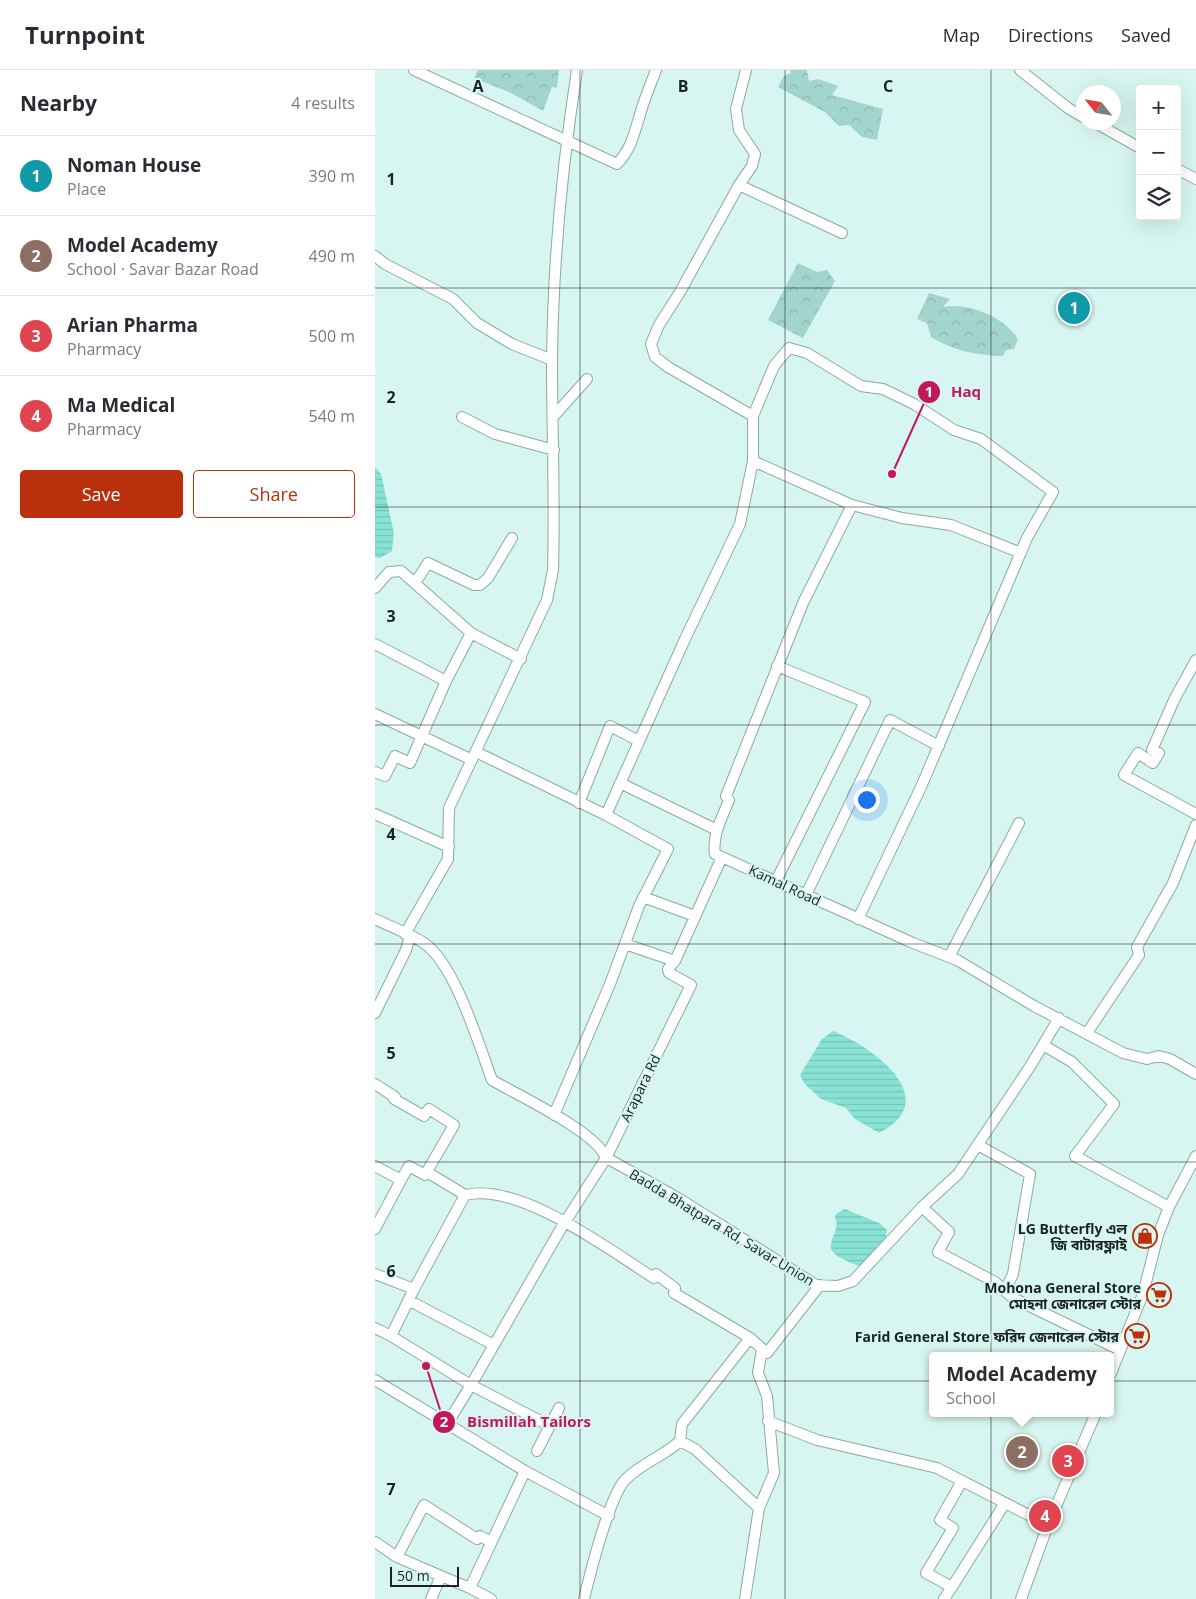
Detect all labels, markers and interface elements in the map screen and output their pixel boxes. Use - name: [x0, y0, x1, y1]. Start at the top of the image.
- text: Turnpoint: [25, 18, 145, 51]
- text: Map: [943, 23, 980, 47]
- text: Directions: [1008, 23, 1093, 47]
- text: Saved: [1121, 23, 1171, 47]
- text: A: [472, 75, 484, 97]
- text: B: [678, 75, 688, 97]
- text: C: [883, 75, 893, 97]
- north arrow: [1076, 85, 1121, 130]
- map controls: [1136, 85, 1181, 220]
- button: +: [1136, 85, 1181, 130]
- text: Nearby: [20, 89, 97, 117]
- text: 4 results: [291, 92, 355, 114]
- button: −: [1136, 130, 1181, 175]
- text: Noman House: [67, 152, 201, 178]
- text: 1: [31, 165, 41, 187]
- text: 390 m: [309, 165, 355, 187]
- text: 1: [386, 168, 396, 190]
- button: layers: [1136, 175, 1181, 220]
- text: Place: [67, 178, 106, 200]
- text: Model Academy: [67, 232, 218, 258]
- text: 2: [31, 245, 41, 267]
- text: 490 m: [309, 245, 355, 267]
- text: School · Savar Bazar Road: [67, 258, 259, 280]
- pin: 1: [1058, 289, 1090, 327]
- text: Arian Pharma: [67, 312, 198, 338]
- text: 3: [31, 325, 41, 347]
- text: 500 m: [309, 325, 355, 347]
- text: Pharmacy: [67, 338, 141, 360]
- callout: Haq: [916, 377, 991, 407]
- text: 1: [925, 381, 933, 401]
- text: Haq: [951, 381, 981, 401]
- text: 2: [386, 386, 396, 408]
- text: Ma Medical: [67, 392, 175, 418]
- text: 4: [31, 405, 41, 427]
- text: 540 m: [309, 405, 355, 427]
- text: Pharmacy: [67, 418, 141, 440]
- button: Save: [20, 470, 183, 518]
- button: Share: [193, 470, 355, 518]
- text: 3: [386, 605, 396, 627]
- your location: [854, 787, 880, 813]
- text: 4: [386, 823, 396, 845]
- street label: Kamal Road: [746, 860, 824, 910]
- text: 5: [386, 1042, 396, 1064]
- street label: Arapara Rd: [615, 1051, 665, 1125]
- street label: Badda Bhatpara Rd, Savar Union: [626, 1164, 818, 1290]
- place label: LG Butterfly এল জি বাটারফ্লাই: [1018, 1219, 1127, 1254]
- shop icon: LG Butterfly এল জি বাটারফ্লাই: [1132, 1223, 1158, 1249]
- text: 6: [386, 1260, 396, 1282]
- place label: Mohona General Store মোহনা জেনারেল স্টোর: [984, 1278, 1142, 1313]
- supermarket icon: Mohona General Store মোহনা জেনারেল স্টোর: [1146, 1282, 1172, 1308]
- supermarket icon: Farid General Store ফরিদ জেনারেল স্টোর: [1124, 1323, 1150, 1349]
- place label: Farid General Store ফরিদ জেনারেল স্টোর: [855, 1327, 1120, 1346]
- popup: [929, 1352, 1114, 1417]
- text: Model Academy: [946, 1361, 1097, 1387]
- text: School: [946, 1387, 996, 1409]
- callout: Bismillah Tailors: [432, 1407, 601, 1437]
- text: 2: [440, 1411, 449, 1431]
- text: Bismillah Tailors: [467, 1411, 591, 1431]
- pin: 2: [1006, 1433, 1038, 1471]
- pin: 3: [1052, 1442, 1084, 1480]
- text: 7: [386, 1478, 396, 1500]
- pin: 4: [1029, 1497, 1061, 1535]
- scale bar: [390, 1564, 459, 1587]
- text: 50 m: [397, 1566, 430, 1585]

